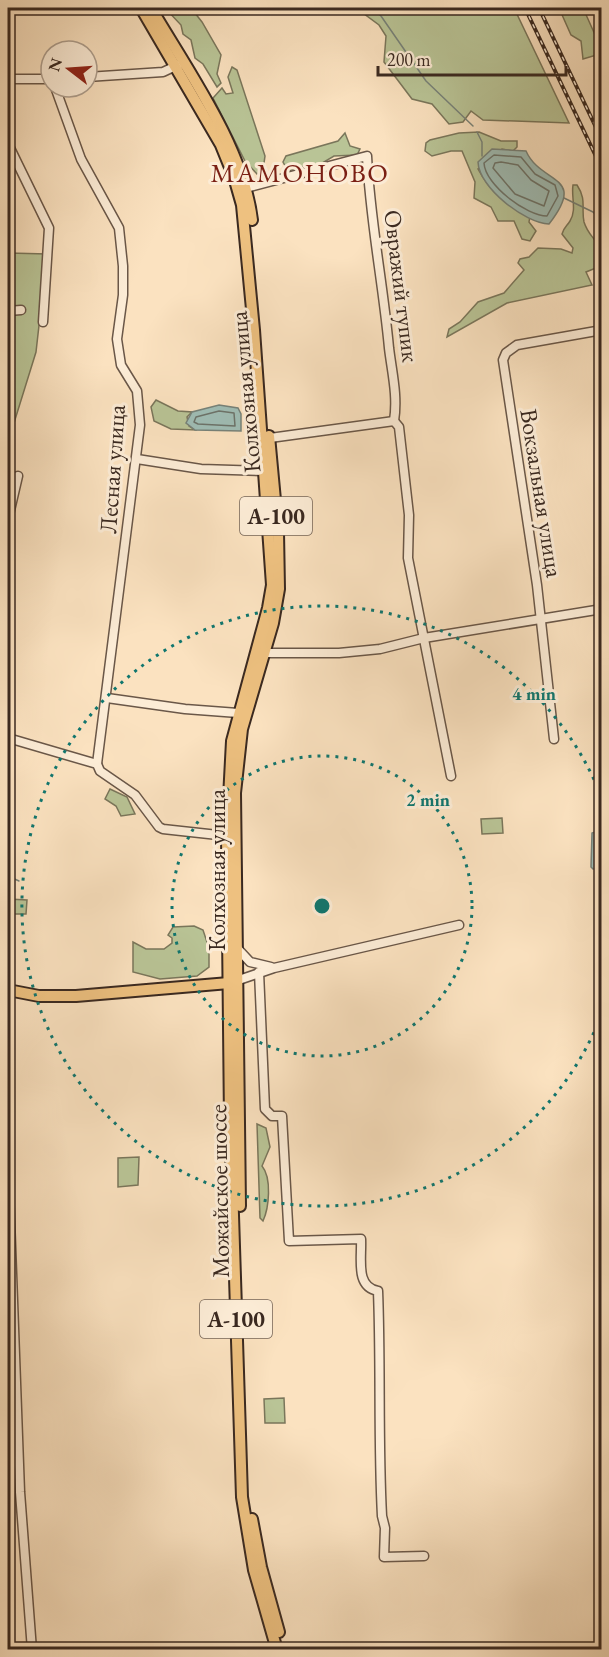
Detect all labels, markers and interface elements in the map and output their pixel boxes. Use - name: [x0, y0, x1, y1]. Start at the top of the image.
- north arrow: [39, 39, 99, 99]
- scale bar: [378, 39, 566, 77]
- text: 200 m: [387, 48, 431, 71]
- text: N: [43, 55, 67, 74]
- district label: МАМОНОВО: [211, 155, 389, 190]
- street label: Овражий тупик: [377, 208, 427, 364]
- street label: Колхозная улица: [222, 309, 268, 474]
- street label: Лесная улица: [92, 403, 132, 535]
- street label: Вокзальная улица: [513, 406, 571, 580]
- road number: А-100: [240, 497, 312, 535]
- text: 4 min: [512, 682, 556, 705]
- street label: Колхозная улица: [201, 788, 232, 951]
- text: 2 min: [406, 788, 450, 811]
- centre of rings: [312, 896, 332, 916]
- street label: Можайское шоссе: [202, 1104, 236, 1278]
- road number: А-100: [200, 1300, 272, 1338]

